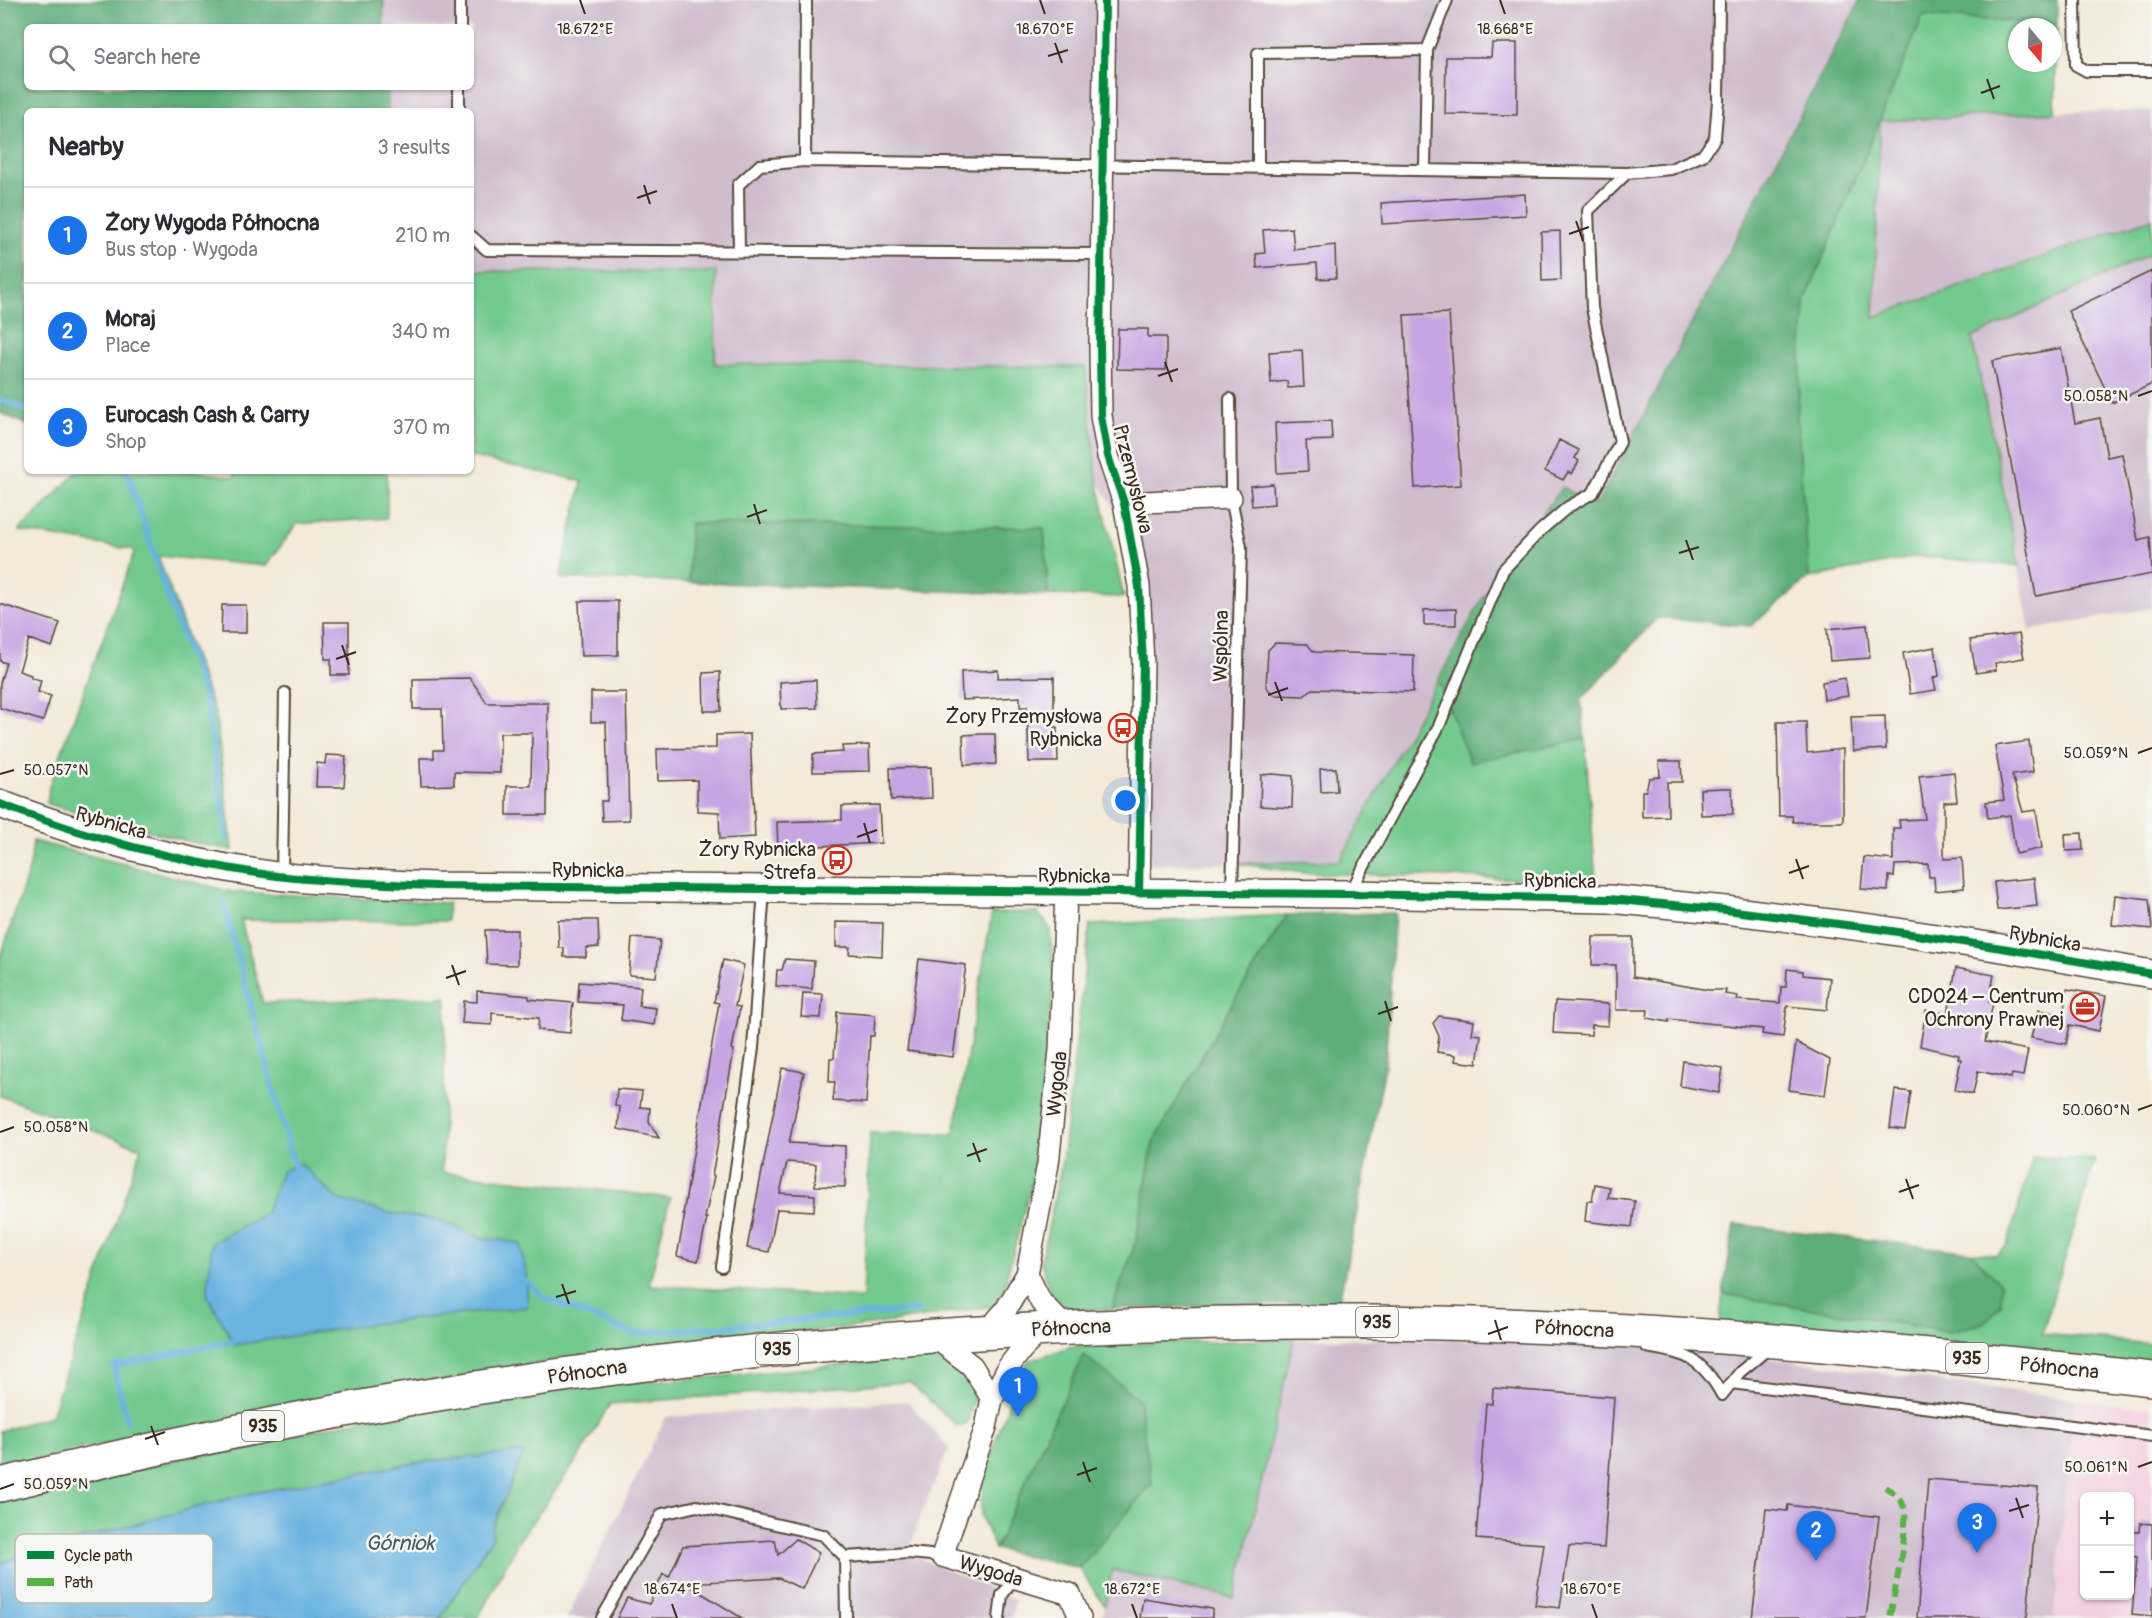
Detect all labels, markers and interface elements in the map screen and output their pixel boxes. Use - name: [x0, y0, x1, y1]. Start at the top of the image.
- north arrow: [2008, 18, 2062, 72]
- text: 18.672°E: [557, 20, 613, 39]
- text: 18.670°E: [1016, 20, 1074, 39]
- text: 18.668°E: [1477, 20, 1533, 39]
- search box: [24, 24, 474, 90]
- icon: search: [45, 41, 78, 74]
- text: Search here: [93, 43, 200, 71]
- text: Nearby: [48, 131, 124, 163]
- text: 3 results: [378, 135, 450, 160]
- text: Żory Wygoda Północna: [105, 209, 320, 237]
- text: 1: [64, 223, 71, 248]
- text: 210 m: [395, 223, 450, 248]
- text: Bus stop · Wygoda: [105, 237, 258, 262]
- text: Moraj: [105, 305, 156, 333]
- text: 2: [62, 319, 73, 344]
- text: 340 m: [391, 319, 450, 344]
- text: Place: [105, 333, 150, 358]
- text: 50.058°N: [2064, 387, 2128, 406]
- text: Eurocash Cash & Carry: [105, 401, 309, 429]
- text: 3: [62, 415, 73, 440]
- text: 370 m: [393, 415, 450, 440]
- street label: Przemysłowa: [1107, 422, 1159, 536]
- text: Shop: [105, 429, 146, 454]
- street label: Wspólna: [1208, 610, 1234, 682]
- place label: Żory Przemysłowa Rybnicka: [946, 704, 1102, 752]
- bus stop icon: Żory Przemysłowa Rybnicka: [1107, 712, 1139, 744]
- text: 50.059°N: [2064, 744, 2128, 763]
- text: 50.057°N: [24, 761, 88, 780]
- your location: [1111, 786, 1140, 815]
- street label: Rybnicka: [73, 801, 149, 845]
- place label: Żory Rybnicka Strefa: [698, 837, 816, 885]
- bus stop icon: Żory Rybnicka Strefa: [821, 844, 853, 876]
- street label: Rybnicka: [552, 858, 624, 883]
- street label: Rybnicka: [1037, 863, 1111, 889]
- street label: Rybnicka: [1523, 868, 1597, 894]
- street label: Rybnicka: [2007, 920, 2083, 958]
- place label: CDO24 – Centrum Ochrony Prawnej: [1908, 984, 2064, 1032]
- office icon: CDO24 – Centrum Ochrony Prawnej: [2069, 991, 2101, 1023]
- street label: Wygoda: [1041, 1050, 1073, 1118]
- text: 50.060°N: [2062, 1101, 2130, 1120]
- text: 50.058°N: [24, 1118, 88, 1137]
- road number: 935: [1356, 1307, 1398, 1337]
- street label: Północna: [1030, 1313, 1112, 1343]
- street label: Północna: [1533, 1314, 1615, 1344]
- road number: 935: [756, 1334, 798, 1364]
- road number: 935: [1946, 1343, 1988, 1373]
- street label: Północna: [2018, 1351, 2100, 1385]
- street label: Północna: [546, 1354, 628, 1390]
- pin: 1: [998, 1368, 1038, 1417]
- road number: 935: [242, 1411, 284, 1441]
- text: 50.061°N: [2064, 1458, 2128, 1477]
- text: 50.059°N: [24, 1475, 88, 1494]
- map controls: [2080, 1492, 2134, 1600]
- button: +: [2080, 1492, 2134, 1546]
- pin: 3: [1958, 1504, 1996, 1553]
- pin: 2: [1796, 1512, 1836, 1561]
- water label: Górniok: [366, 1530, 437, 1557]
- legend: [15, 1534, 213, 1603]
- text: Cycle path: [64, 1546, 132, 1566]
- button: −: [2080, 1546, 2134, 1600]
- street label: Wygoda: [956, 1549, 1026, 1593]
- text: Path: [64, 1573, 93, 1593]
- text: 18.674°E: [644, 1580, 700, 1599]
- text: 18.672°E: [1104, 1580, 1160, 1599]
- text: 18.670°E: [1563, 1580, 1621, 1599]

